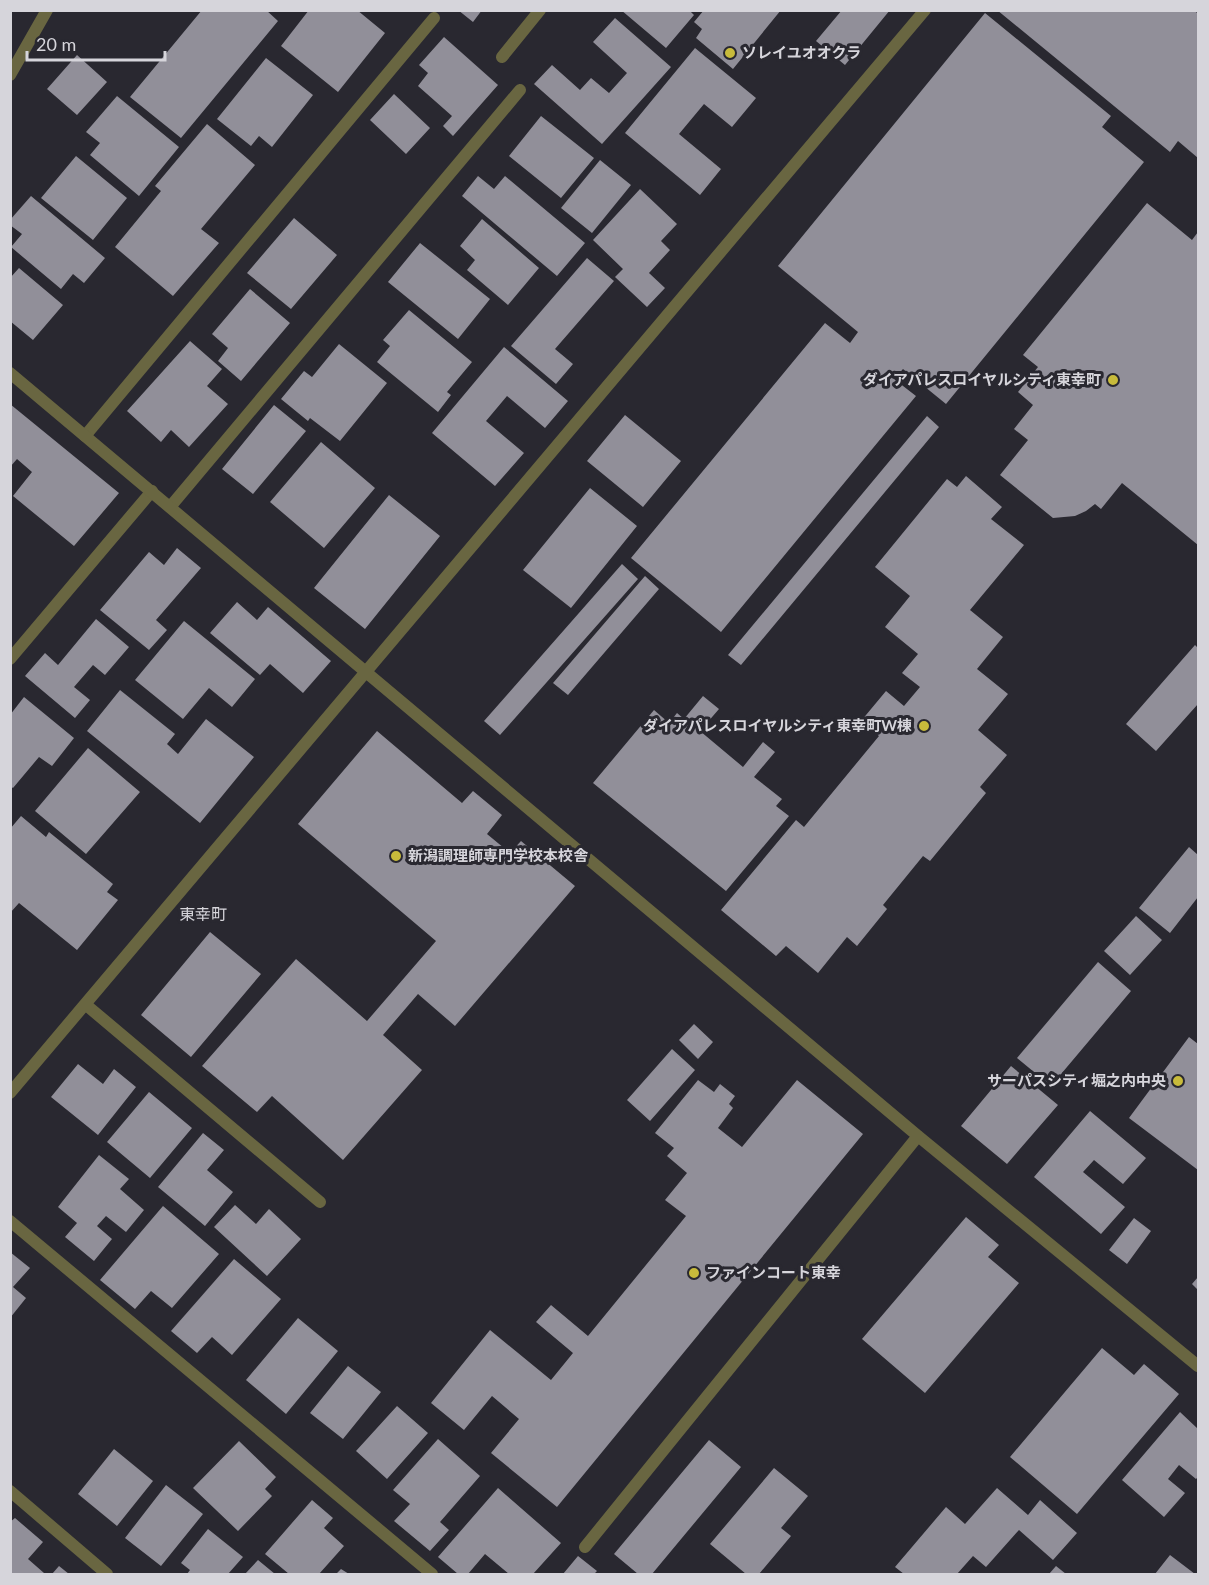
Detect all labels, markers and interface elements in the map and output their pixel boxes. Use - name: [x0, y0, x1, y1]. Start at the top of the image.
- scale bar: [27, 24, 165, 62]
- text: 20 m: [36, 33, 76, 55]
- place label: ソレイユオオクラ: [742, 43, 861, 61]
- marker: ソレイユオオクラ: [723, 46, 737, 60]
- place label: ダイアパレスロイヤルシティ東幸町: [863, 370, 1101, 388]
- marker: ダイアパレスロイヤルシティ東幸町: [1106, 373, 1120, 387]
- place label: ダイアパレスロイヤルシティ東幸町W棟: [643, 716, 912, 734]
- marker: ダイアパレスロイヤルシティ東幸町W棟: [917, 719, 931, 733]
- place label: 新潟調理師専門学校本校舎: [408, 846, 589, 864]
- marker: 新潟調理師専門学校本校舎: [389, 849, 403, 863]
- district label: 東幸町: [179, 904, 227, 923]
- place label: サーパスシティ堀之内中央: [987, 1071, 1166, 1089]
- marker: サーパスシティ堀之内中央: [1171, 1074, 1185, 1088]
- place label: ファインコート東幸: [706, 1263, 841, 1281]
- marker: ファインコート東幸: [687, 1266, 701, 1280]

